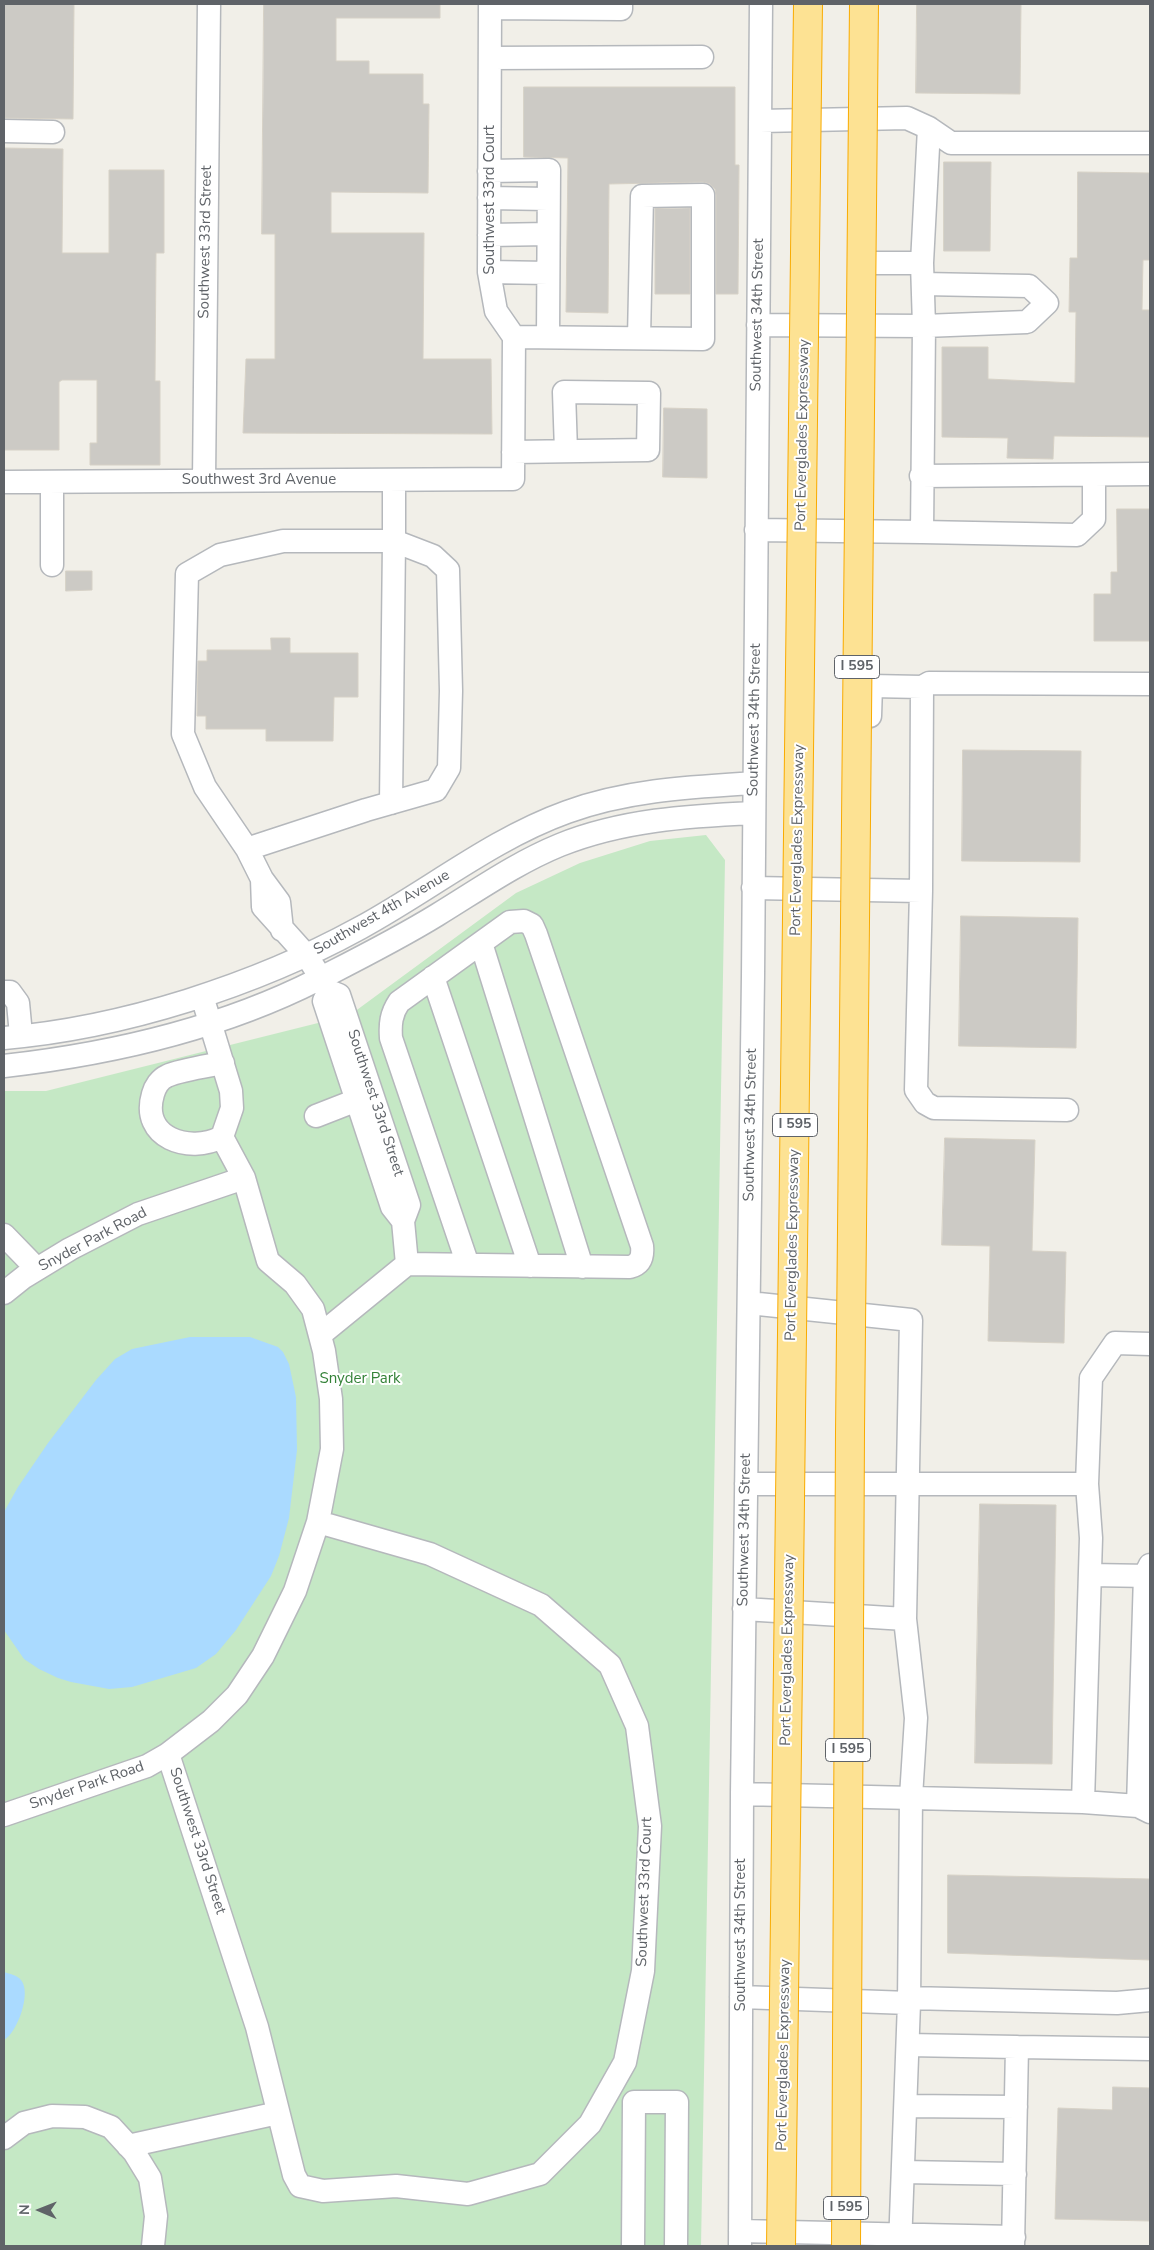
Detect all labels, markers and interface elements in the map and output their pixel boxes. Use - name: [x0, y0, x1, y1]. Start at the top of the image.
- street label: Southwest 33rd Court: [481, 125, 499, 275]
- street label: Southwest 33rd Street: [196, 165, 216, 319]
- street label: Southwest 34th Street: [748, 238, 768, 392]
- street label: Port Everglades Expressway: [792, 339, 814, 531]
- street label: Southwest 3rd Avenue: [182, 471, 336, 489]
- street label: Southwest 34th Street: [745, 643, 765, 797]
- road number: I 595: [834, 656, 880, 679]
- street label: Port Everglades Expressway: [787, 744, 809, 936]
- street label: Southwest 4th Avenue: [311, 867, 453, 959]
- street label: Southwest 33rd Street: [343, 1027, 407, 1179]
- street label: Southwest 34th Street: [741, 1048, 761, 1202]
- road number: I 595: [772, 1114, 818, 1136]
- street label: Port Everglades Expressway: [782, 1149, 804, 1341]
- street label: Snyder Park Road: [36, 1204, 150, 1276]
- park label: Snyder Park: [319, 1370, 401, 1388]
- street label: Southwest 34th Street: [735, 1453, 755, 1607]
- street label: Port Everglades Expressway: [777, 1554, 799, 1746]
- road number: I 595: [826, 1738, 870, 1762]
- street label: Snyder Park Road: [27, 1758, 147, 1814]
- street label: Southwest 33rd Street: [165, 1765, 229, 1917]
- street label: Southwest 33rd Court: [633, 1817, 657, 1967]
- street label: Southwest 34th Street: [732, 1859, 750, 2011]
- street label: Port Everglades Expressway: [773, 1959, 795, 2151]
- north arrow: [15, 2185, 65, 2235]
- road number: I 595: [824, 2196, 868, 2220]
- text: N: [15, 2204, 34, 2215]

